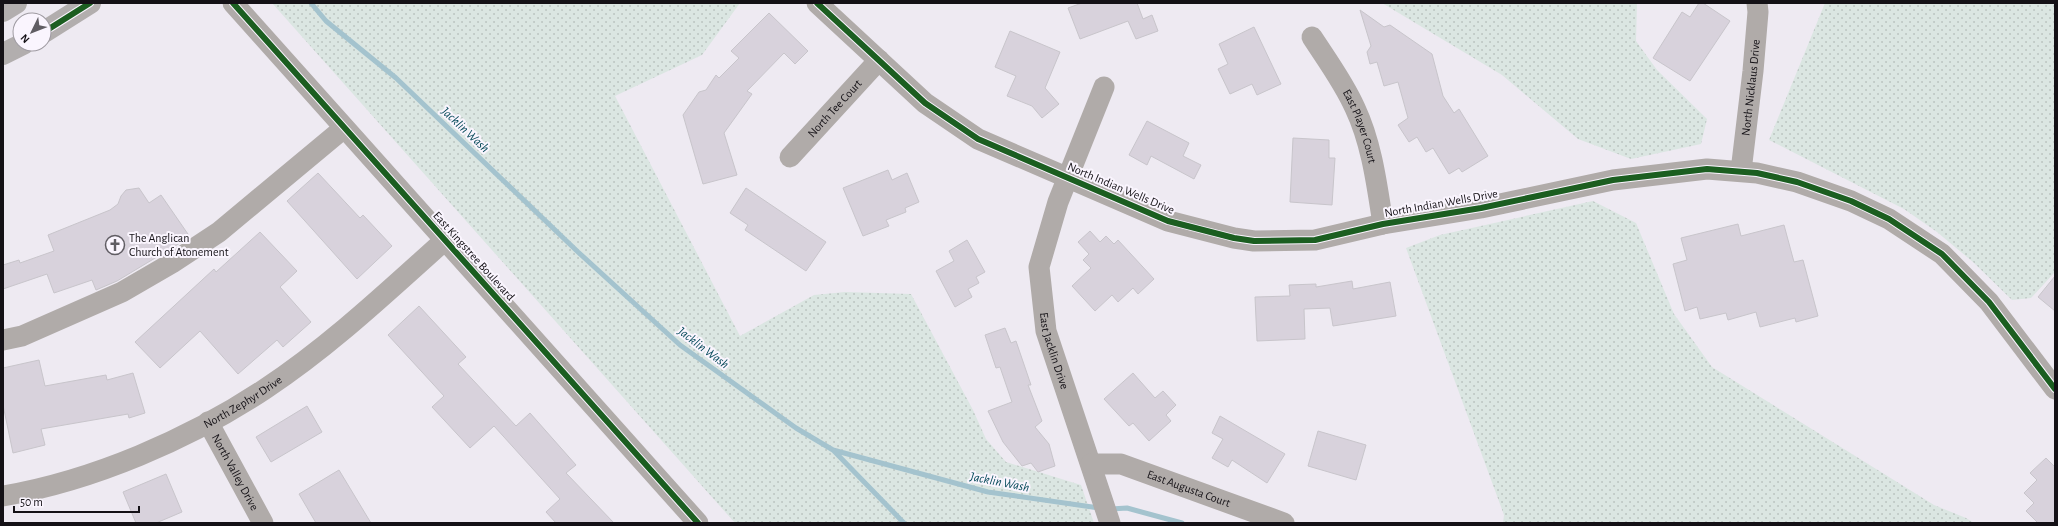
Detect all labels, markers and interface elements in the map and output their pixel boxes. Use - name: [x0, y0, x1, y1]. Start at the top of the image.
- north arrow: [12, 12, 52, 52]
- text: N: [18, 32, 32, 45]
- street label: North Nicklaus Drive: [1739, 39, 1762, 136]
- street label: North Tee Court: [805, 77, 864, 140]
- street label: East Player Court: [1341, 87, 1379, 164]
- water label: Jacklin Wash: [438, 104, 491, 155]
- street label: North Indian Wells Drive: [1066, 160, 1176, 216]
- street label: North Indian Wells Drive: [1383, 187, 1499, 219]
- street label: East Kingstree Boulevard: [431, 209, 517, 303]
- place label: The Anglican Church of Atonement: [129, 232, 229, 258]
- church icon: The Anglican Church of Atonement: [104, 234, 126, 256]
- street label: East Jacklin Drive: [1038, 312, 1071, 391]
- water label: Jacklin Wash: [674, 324, 731, 371]
- street label: North Zephyr Drive: [202, 373, 284, 430]
- street label: North Valley Drive: [210, 432, 261, 512]
- street label: East Augusta Court: [1145, 468, 1232, 509]
- water label: Jacklin Wash: [968, 470, 1030, 495]
- scale bar: [14, 488, 139, 514]
- text: 50 m: [20, 496, 43, 508]

